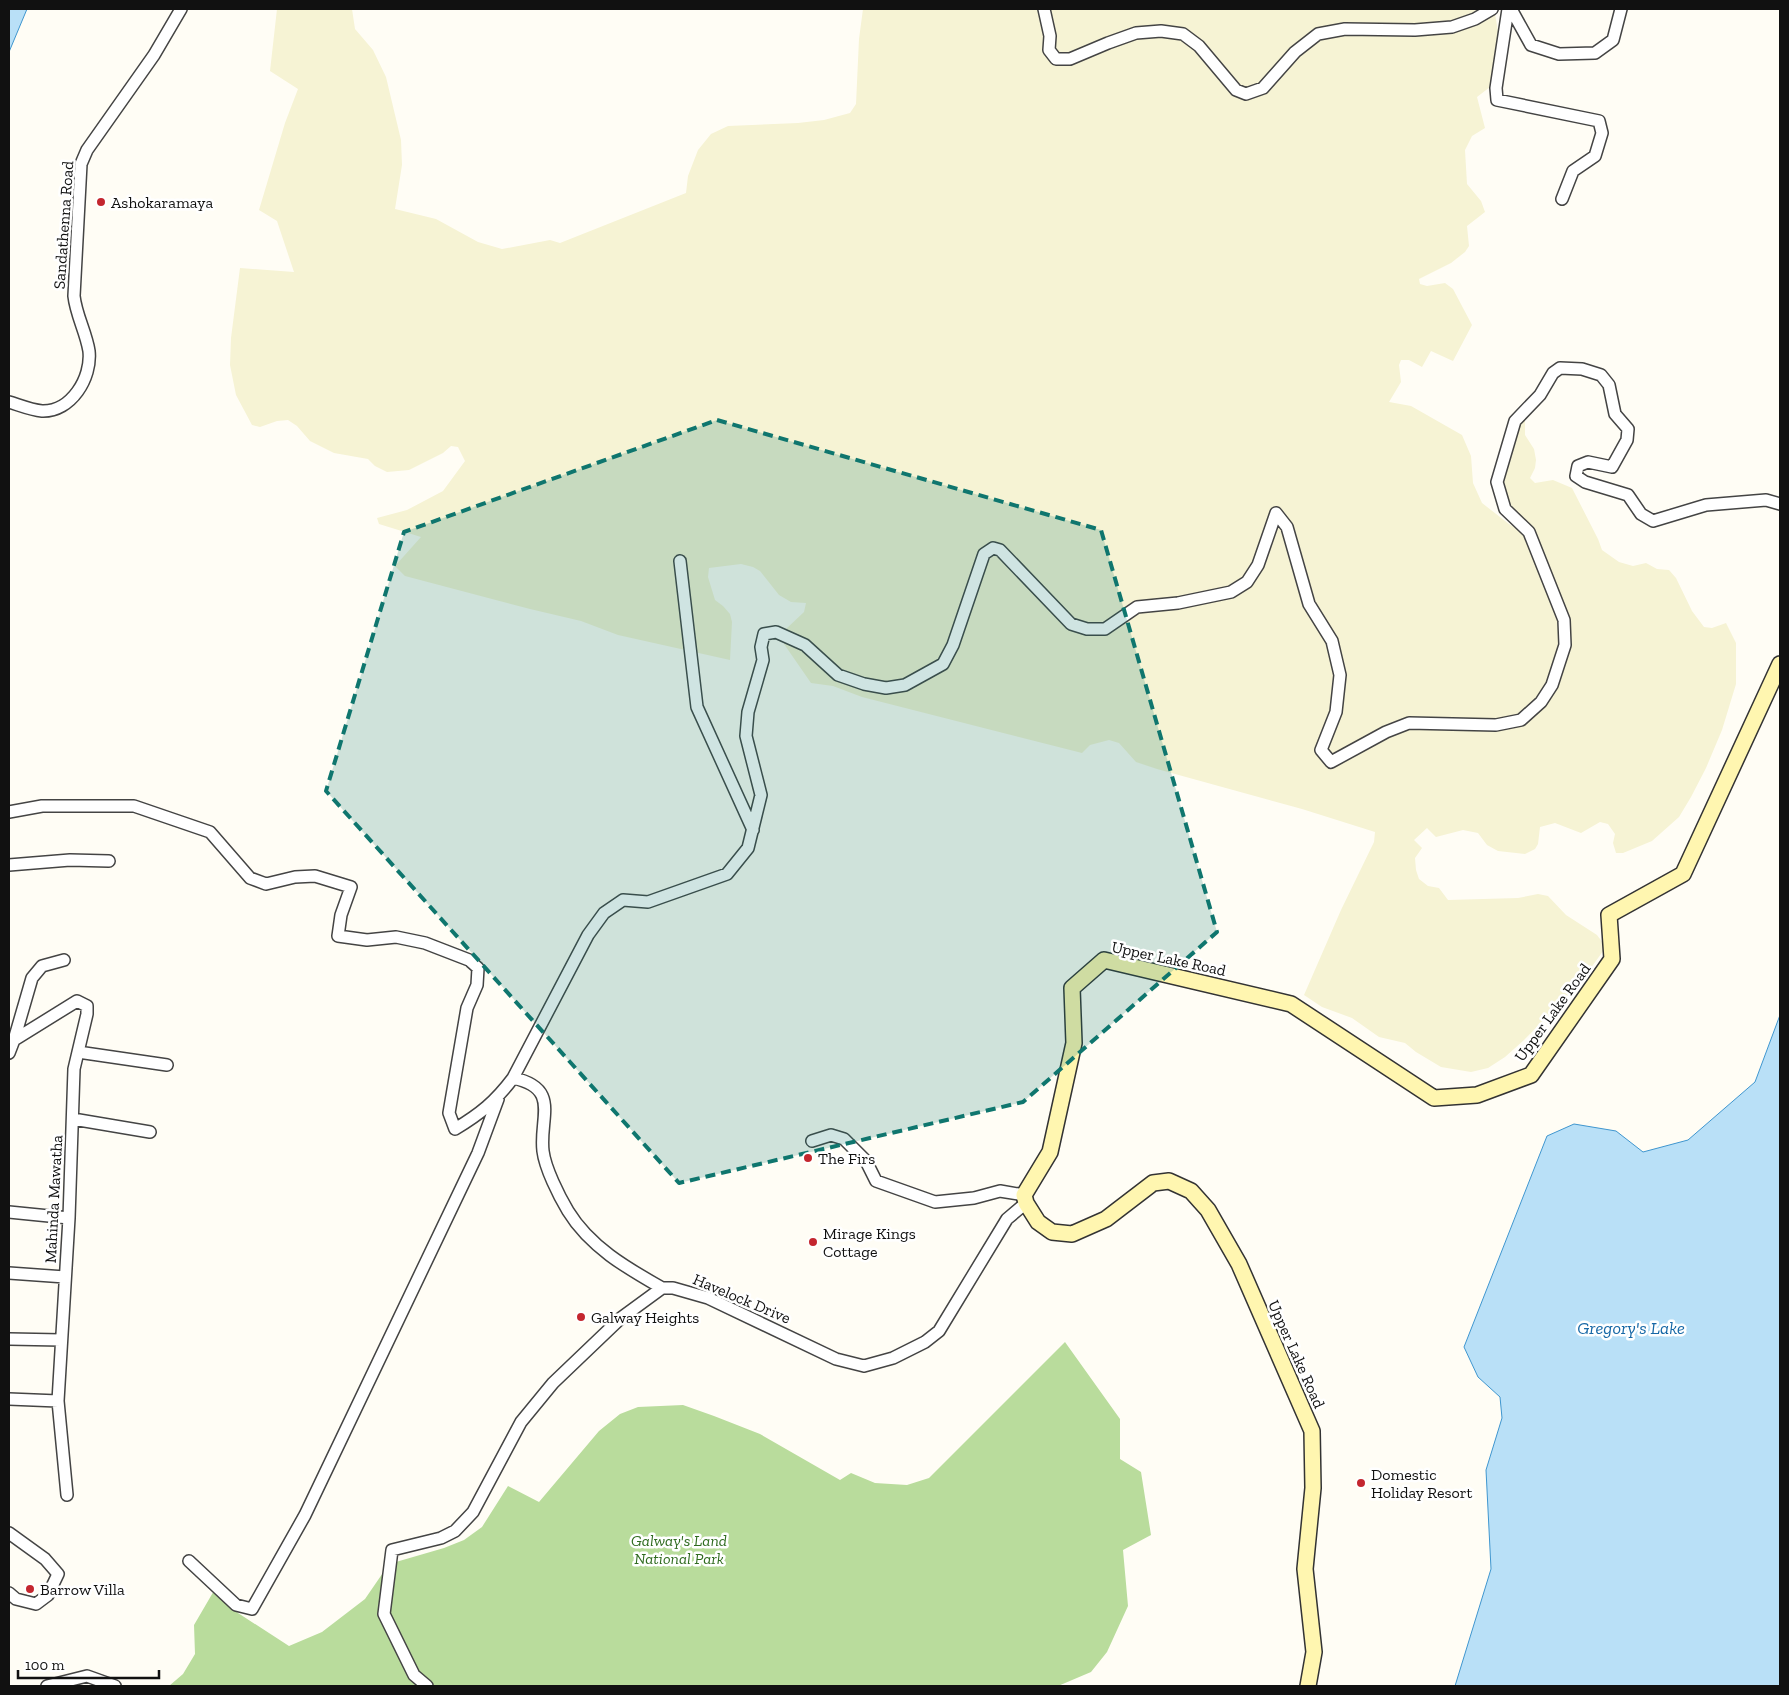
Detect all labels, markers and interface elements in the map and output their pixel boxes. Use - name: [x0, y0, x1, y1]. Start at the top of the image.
- street label: Sandathenna Road: [50, 160, 77, 290]
- place label: Ashokaramaya: [111, 193, 213, 212]
- marker: Ashokaramaya: [95, 196, 107, 208]
- street label: Upper Lake Road: [1110, 937, 1228, 980]
- street label: Upper Lake Road: [1510, 959, 1594, 1065]
- street label: Mahinda Mawatha: [41, 1134, 66, 1264]
- place label: The Firs: [818, 1149, 875, 1168]
- marker: The Firs: [802, 1152, 814, 1164]
- place label: Mirage Kings Cottage: [823, 1224, 916, 1261]
- marker: Mirage Kings Cottage: [807, 1236, 819, 1248]
- street label: Havelock Drive: [690, 1269, 793, 1328]
- street label: Upper Lake Road: [1264, 1297, 1329, 1411]
- place label: Galway Heights: [591, 1308, 699, 1327]
- marker: Galway Heights: [575, 1311, 587, 1323]
- water label: Gregory's Lake: [1577, 1317, 1685, 1339]
- place label: Domestic Holiday Resort: [1371, 1465, 1472, 1502]
- marker: Domestic Holiday Resort: [1355, 1477, 1367, 1489]
- park label: Galway's Land National Park: [631, 1531, 727, 1568]
- place label: Barrow Villa: [40, 1580, 125, 1599]
- marker: Barrow Villa: [24, 1583, 36, 1595]
- scale bar: [18, 1648, 159, 1680]
- text: 100 m: [25, 1656, 64, 1674]

